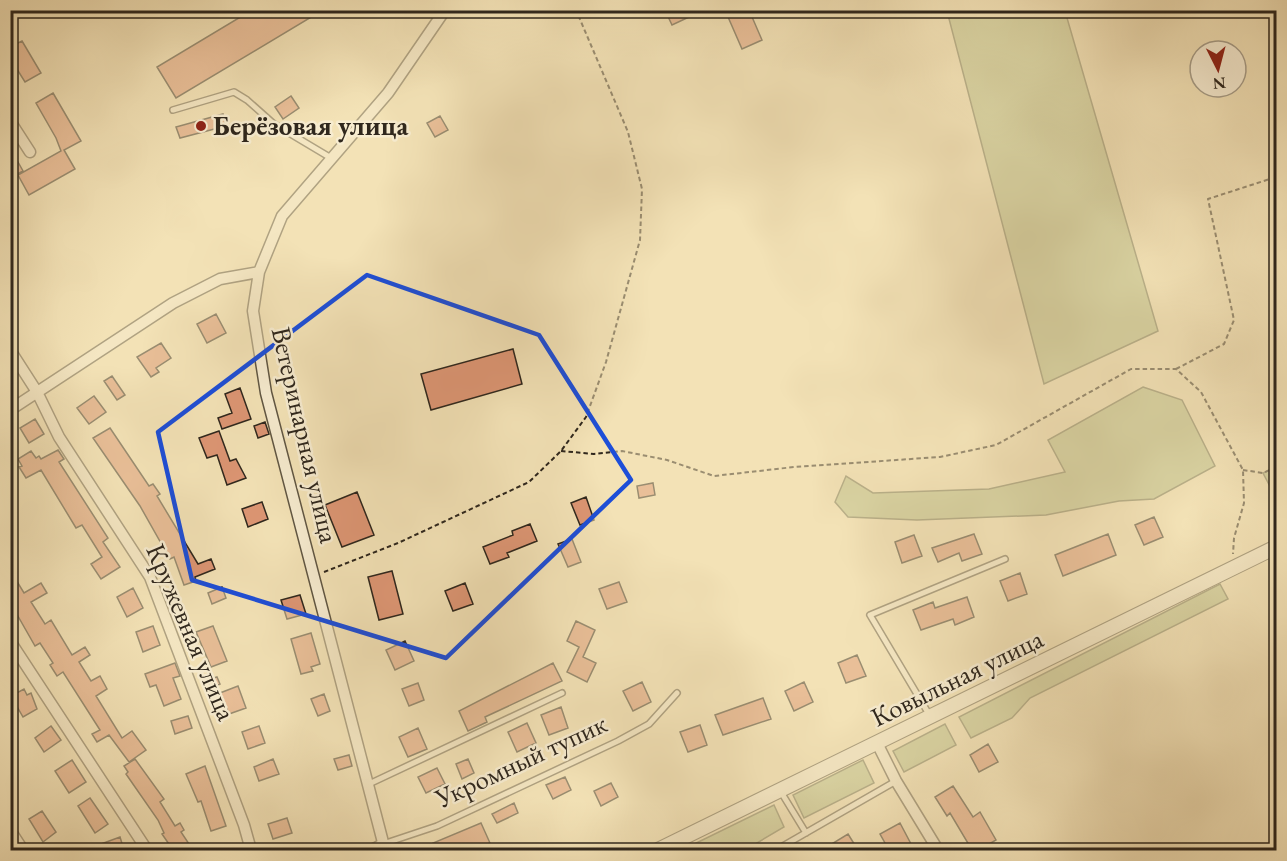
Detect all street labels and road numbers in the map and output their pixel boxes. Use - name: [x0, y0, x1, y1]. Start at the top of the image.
- street label: Ветеринарная улица: [264, 324, 347, 546]
- street label: Кружевная улица: [138, 538, 245, 726]
- street label: Ковыльная улица: [865, 621, 1049, 734]
- street label: Укромный тупик: [428, 705, 612, 816]

